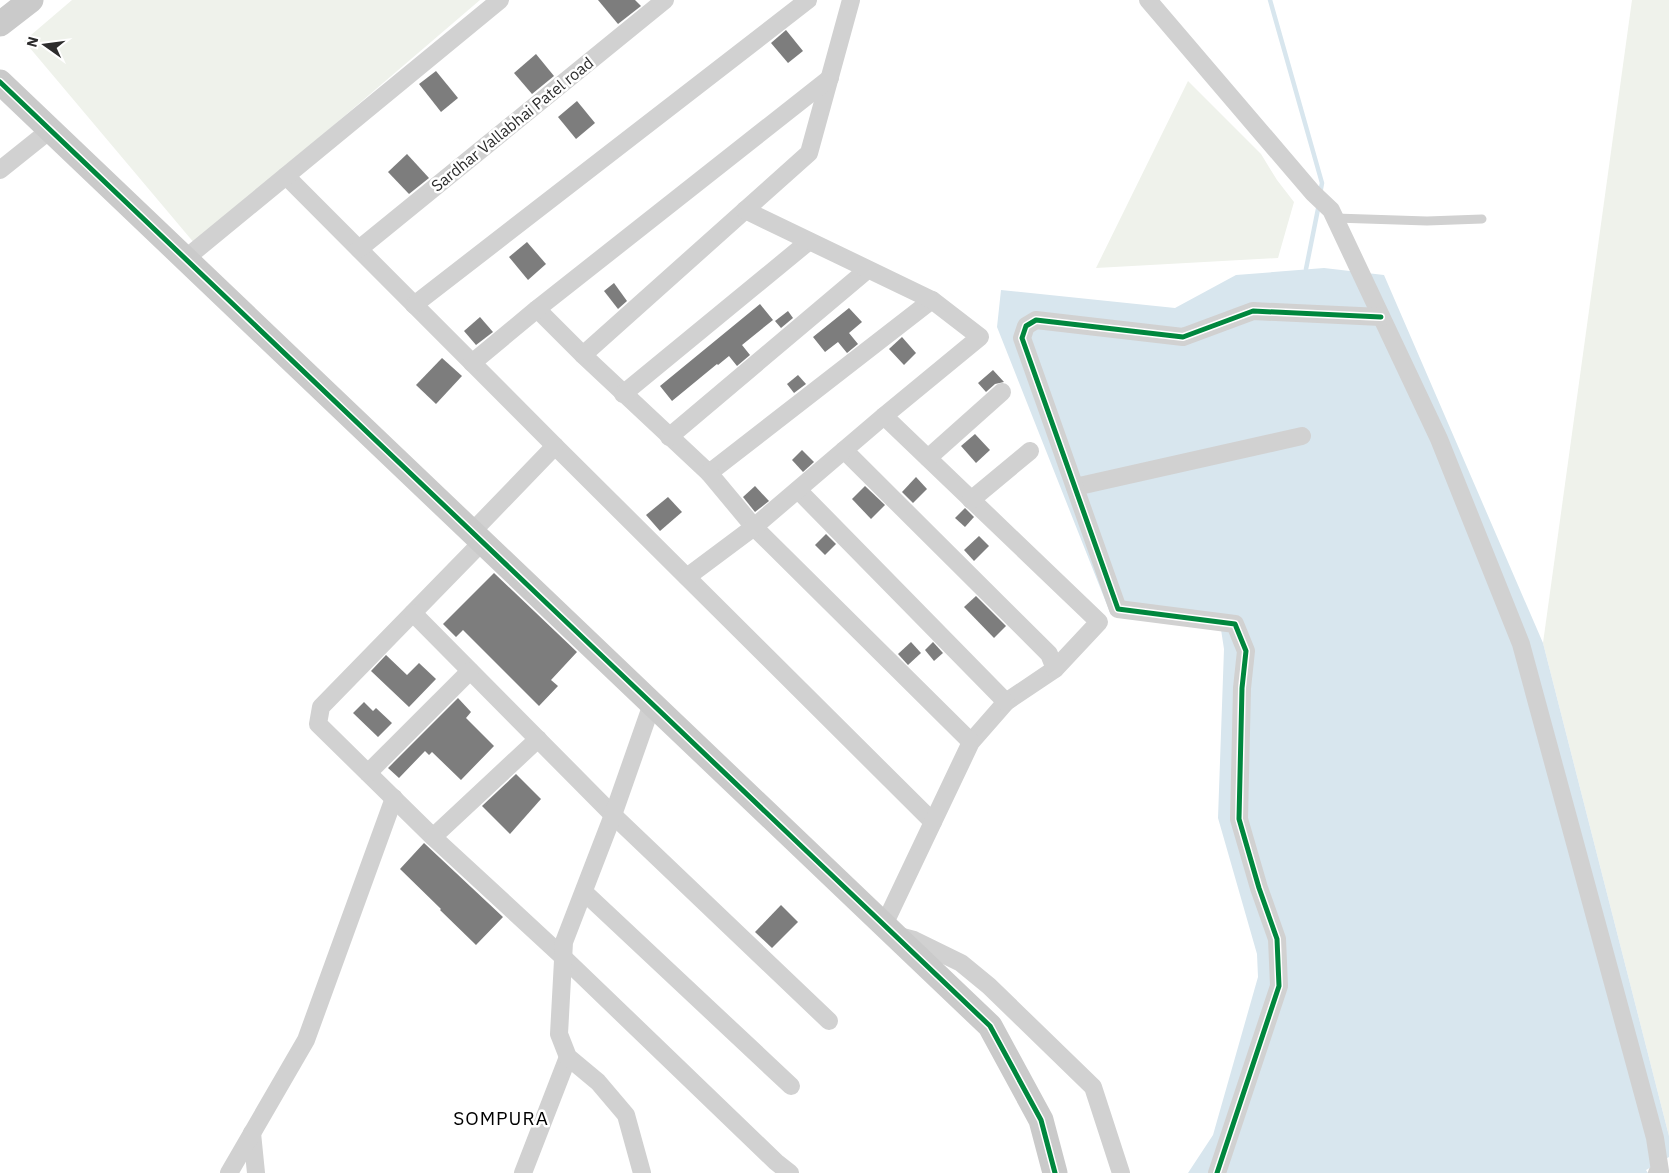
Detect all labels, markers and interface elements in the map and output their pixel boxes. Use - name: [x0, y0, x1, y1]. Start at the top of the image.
- north arrow: [20, 20, 70, 70]
- text: N: [22, 35, 42, 49]
- street label: Sardhar Vallabhai Patel road: [427, 52, 597, 196]
- district label: SOMPURA: [453, 1106, 549, 1130]

